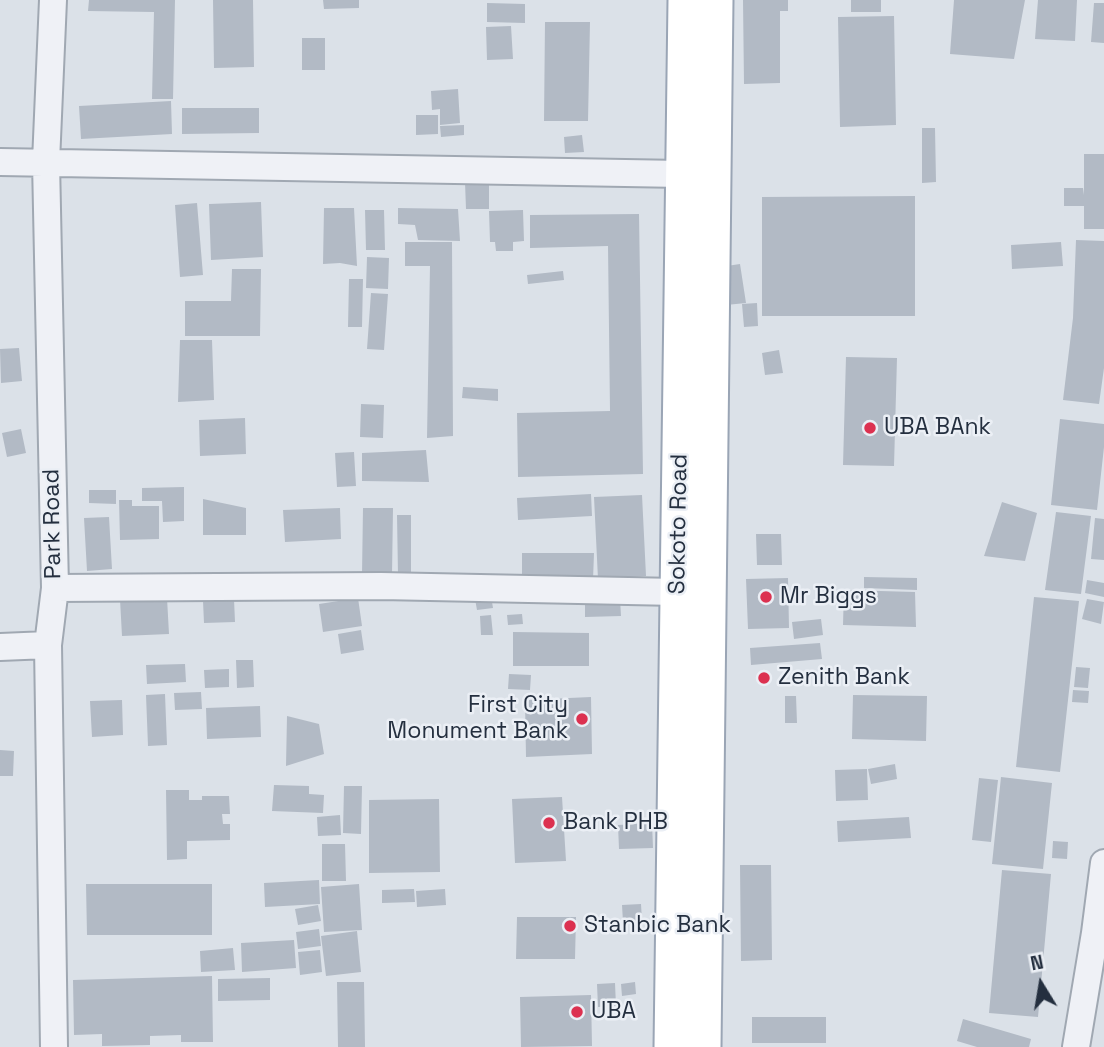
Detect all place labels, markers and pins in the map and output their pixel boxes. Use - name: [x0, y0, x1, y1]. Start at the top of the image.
- place label: UBA BAnk: [884, 414, 991, 442]
- marker: UBA BAnk: [862, 420, 878, 436]
- place label: Mr Biggs: [780, 583, 877, 611]
- marker: Mr Biggs: [758, 589, 774, 605]
- place label: Zenith Bank: [778, 664, 910, 692]
- marker: Zenith Bank: [756, 670, 772, 686]
- place label: First City Monument Bank: [387, 692, 568, 746]
- marker: First City Monument Bank: [574, 711, 590, 727]
- place label: Bank PHB: [563, 809, 668, 837]
- marker: Bank PHB: [541, 815, 557, 831]
- place label: Stanbic Bank: [584, 912, 731, 940]
- marker: Stanbic Bank: [562, 918, 578, 934]
- place label: UBA: [591, 998, 636, 1026]
- marker: UBA: [569, 1004, 585, 1020]

